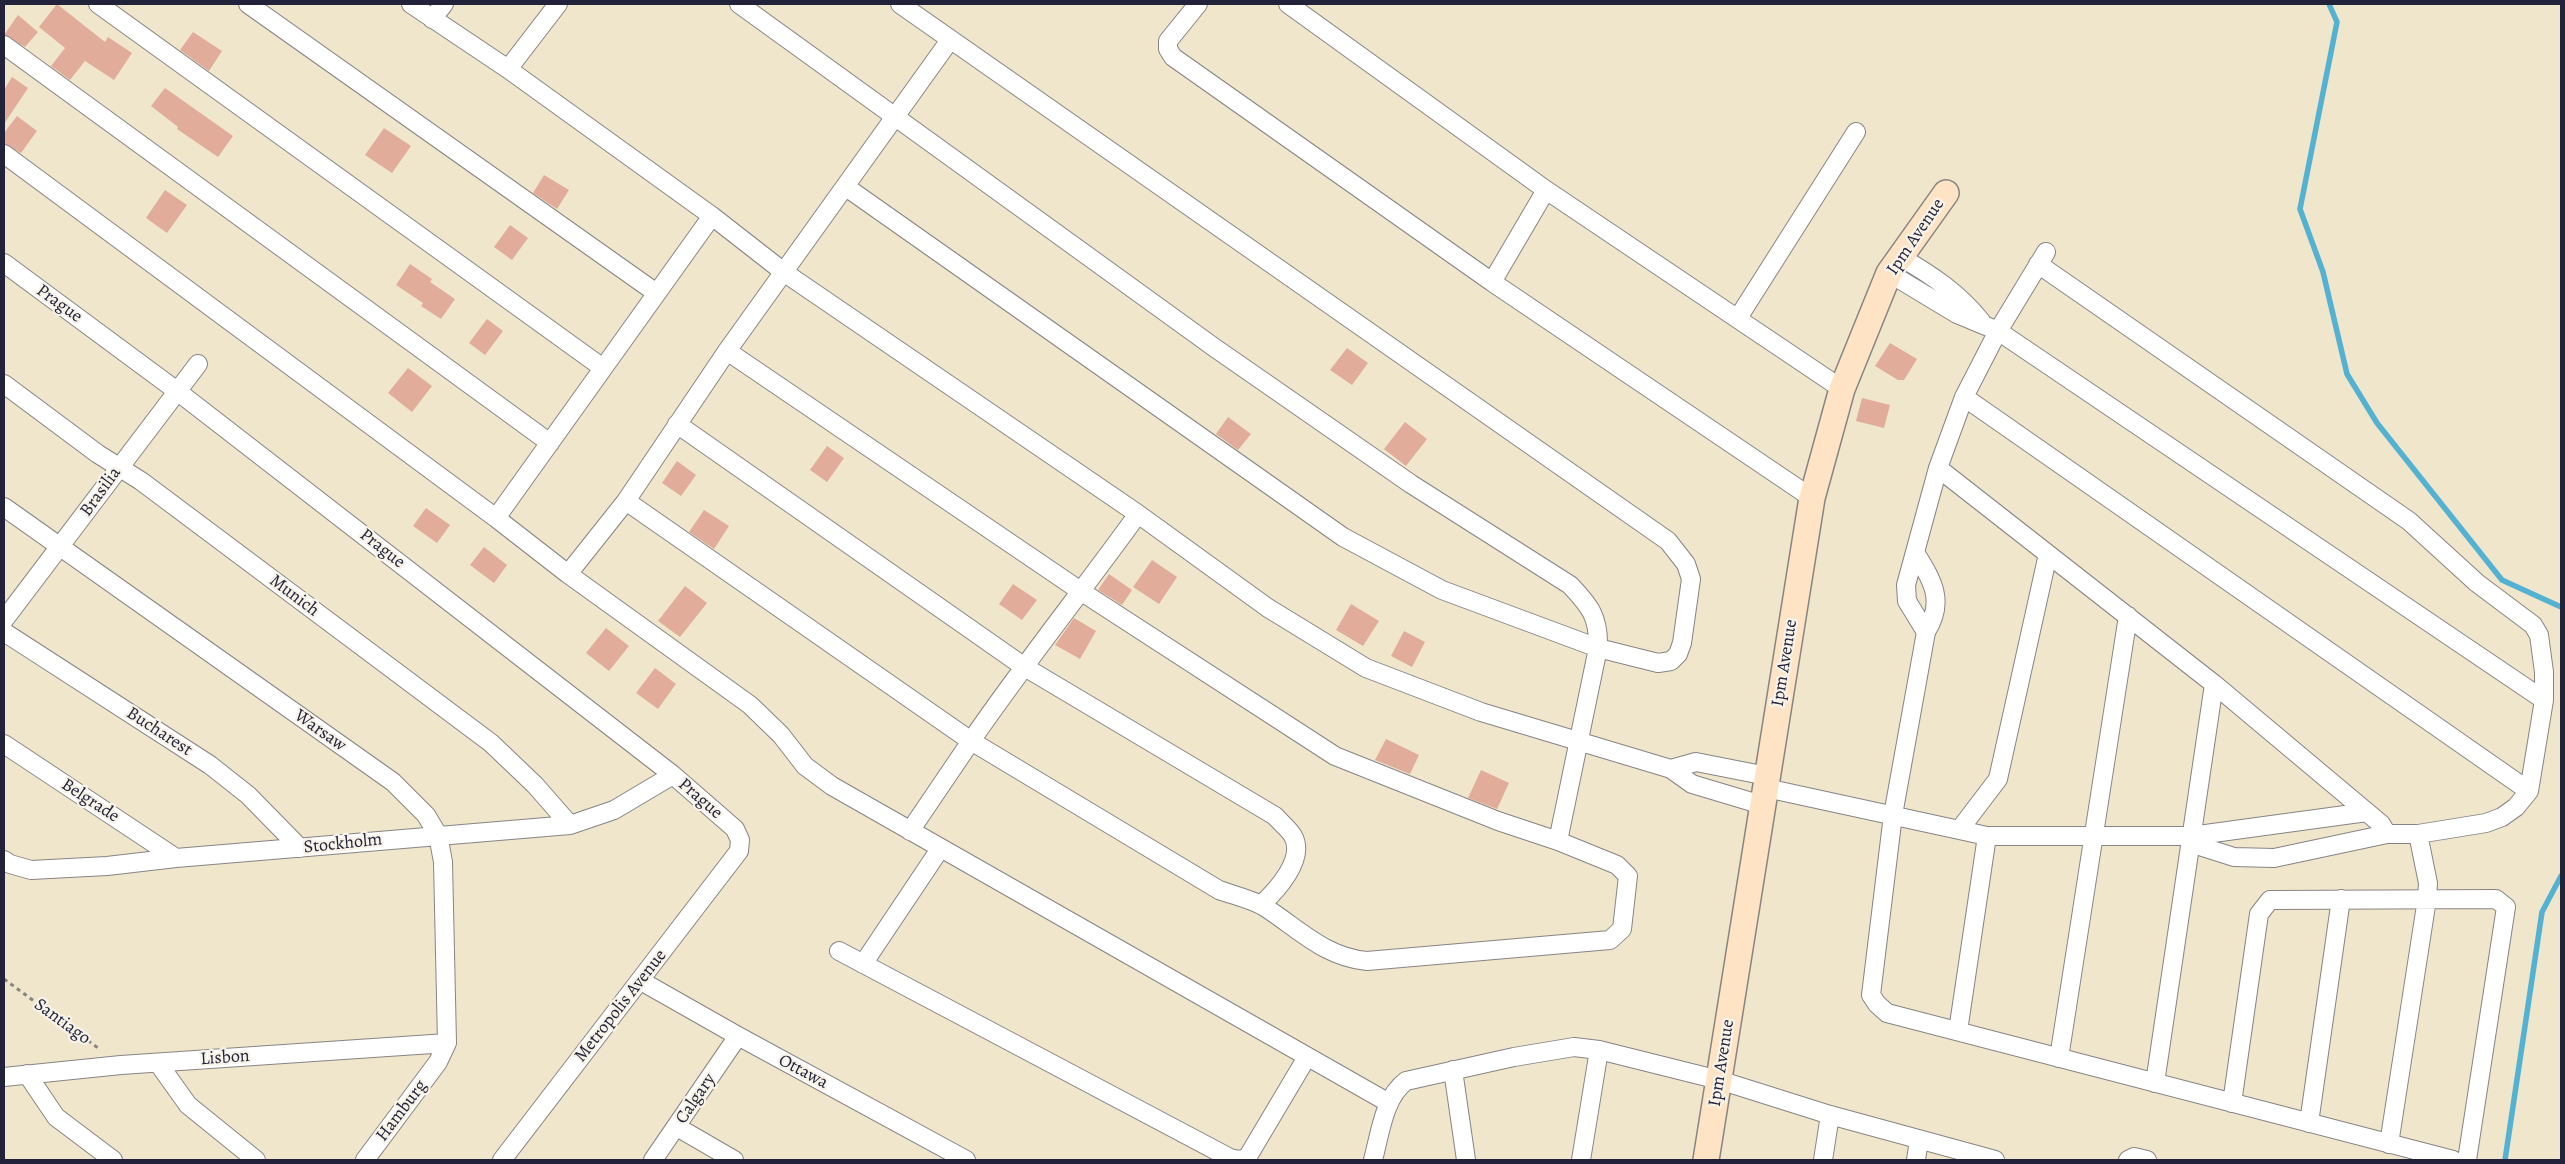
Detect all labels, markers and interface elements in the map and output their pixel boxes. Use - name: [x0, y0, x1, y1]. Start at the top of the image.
- street label: Ipm Avenue: [1882, 194, 1950, 280]
- street label: Prague: [32, 280, 86, 328]
- street label: Brasilia: [76, 463, 126, 521]
- street label: Prague: [355, 525, 409, 573]
- street label: Munich: [265, 570, 323, 622]
- street label: Ipm Avenue: [1767, 618, 1803, 708]
- street label: Bucharest: [122, 703, 196, 761]
- street label: Warsaw: [290, 705, 350, 757]
- street label: Belgrade: [57, 774, 123, 828]
- street label: Prague: [673, 774, 727, 824]
- street label: Stockholm: [303, 829, 383, 859]
- street label: Metropolis Avenue: [570, 945, 672, 1067]
- street label: Santiago: [29, 994, 95, 1050]
- street label: Ipm Avenue: [1704, 1018, 1740, 1108]
- street label: Lisbon: [200, 1046, 250, 1070]
- street label: Ottawa: [774, 1050, 832, 1094]
- street label: Calgary: [671, 1070, 721, 1128]
- street label: Hamburg: [372, 1076, 432, 1146]

